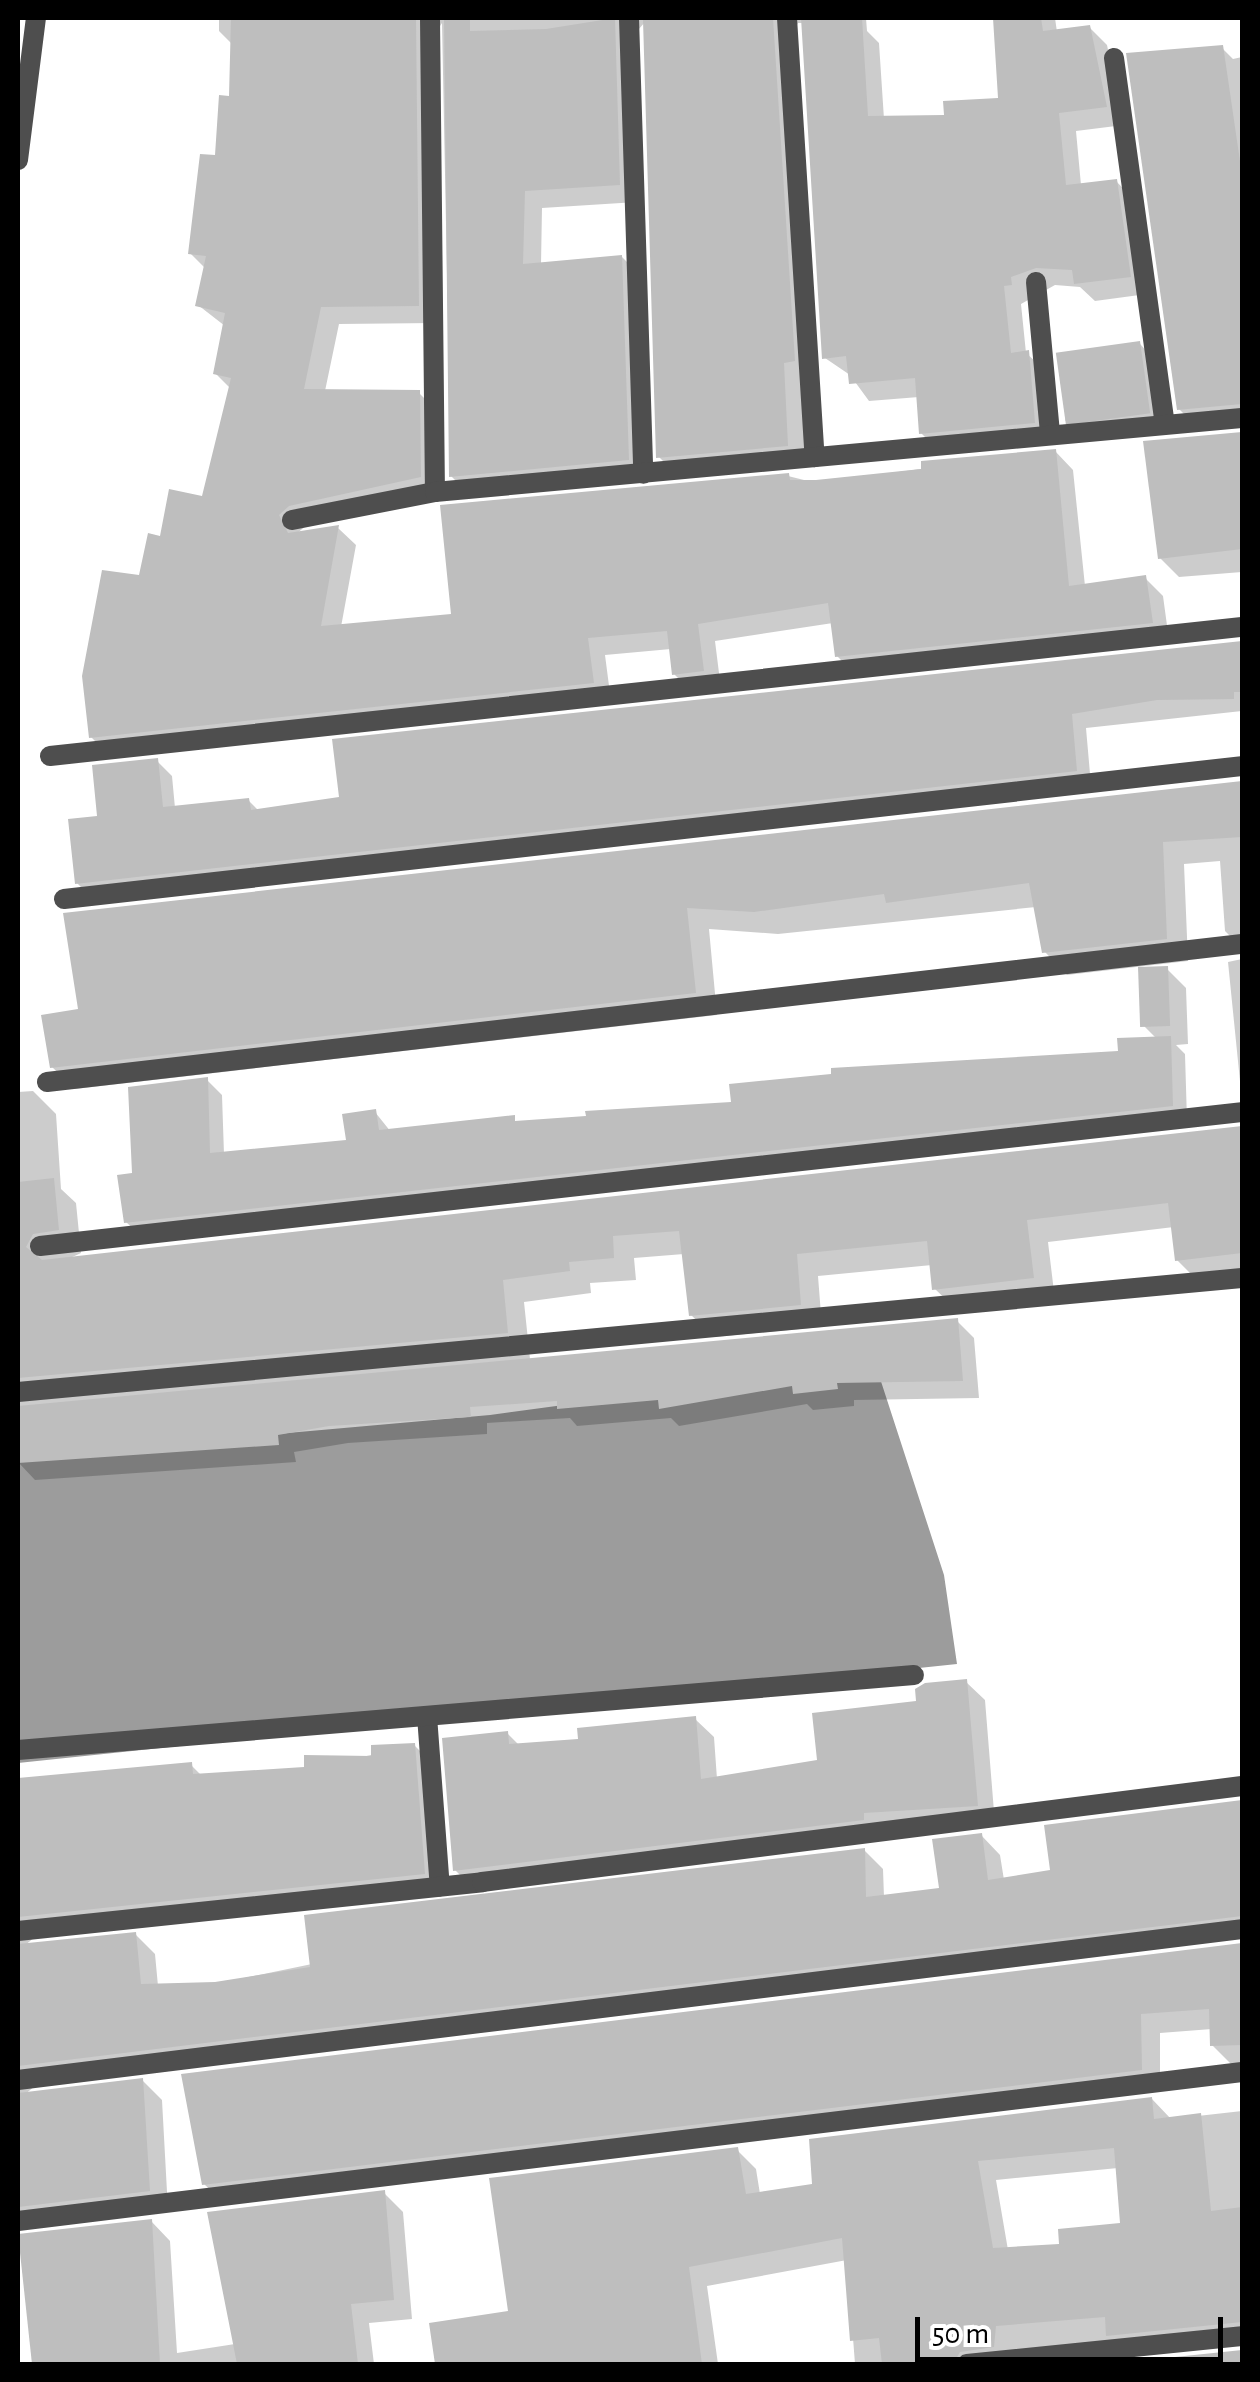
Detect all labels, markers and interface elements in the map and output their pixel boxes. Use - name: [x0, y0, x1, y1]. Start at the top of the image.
- scale bar: [920, 2297, 1228, 2359]
- text: 50 m: [932, 2319, 989, 2349]

